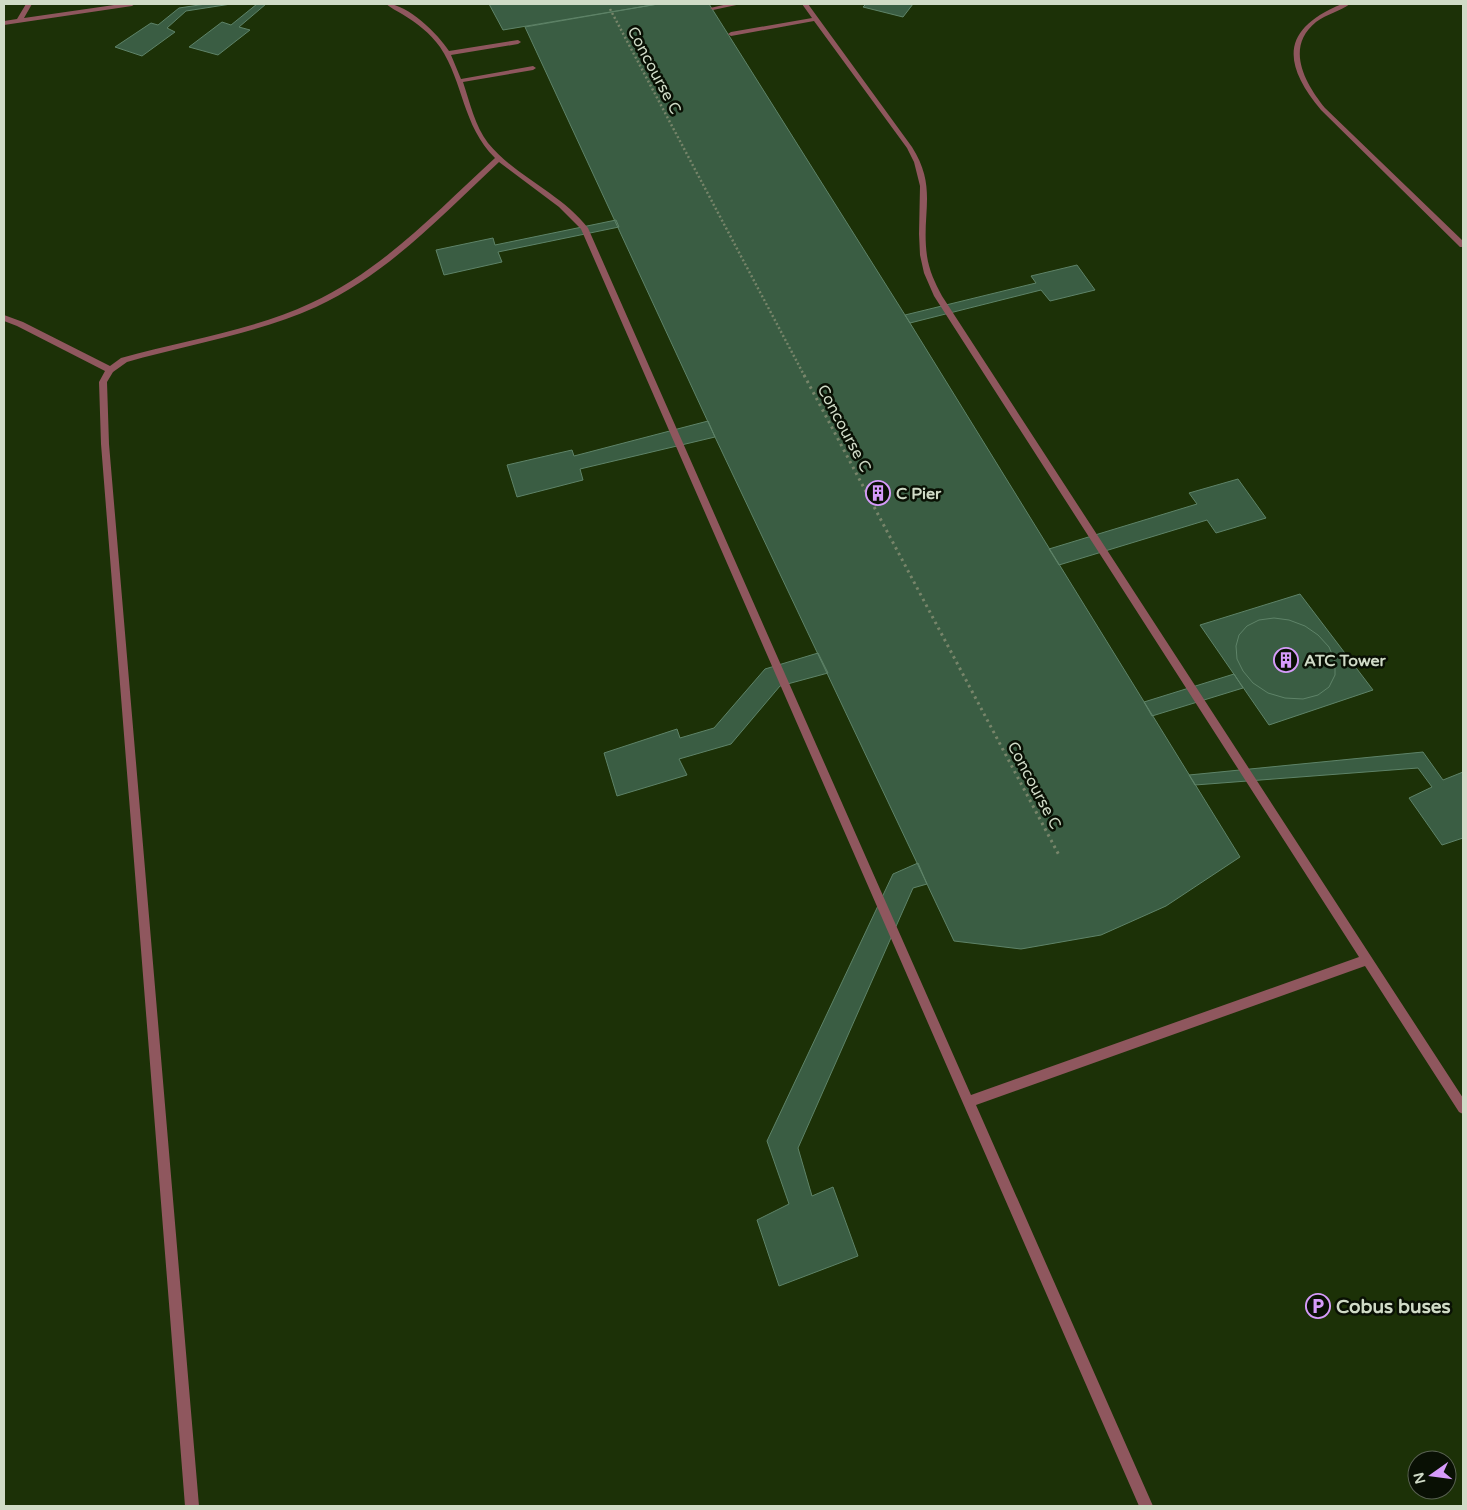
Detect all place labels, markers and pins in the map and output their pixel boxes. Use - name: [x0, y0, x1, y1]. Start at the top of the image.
- building icon: C Pier: [865, 480, 891, 506]
- place label: C Pier: [896, 484, 942, 504]
- building icon: ATC Tower: [1273, 647, 1299, 673]
- place label: ATC Tower: [1304, 651, 1387, 671]
- parking icon: Cobus buses: [1305, 1293, 1331, 1319]
- place label: Cobus buses: [1336, 1296, 1451, 1318]

